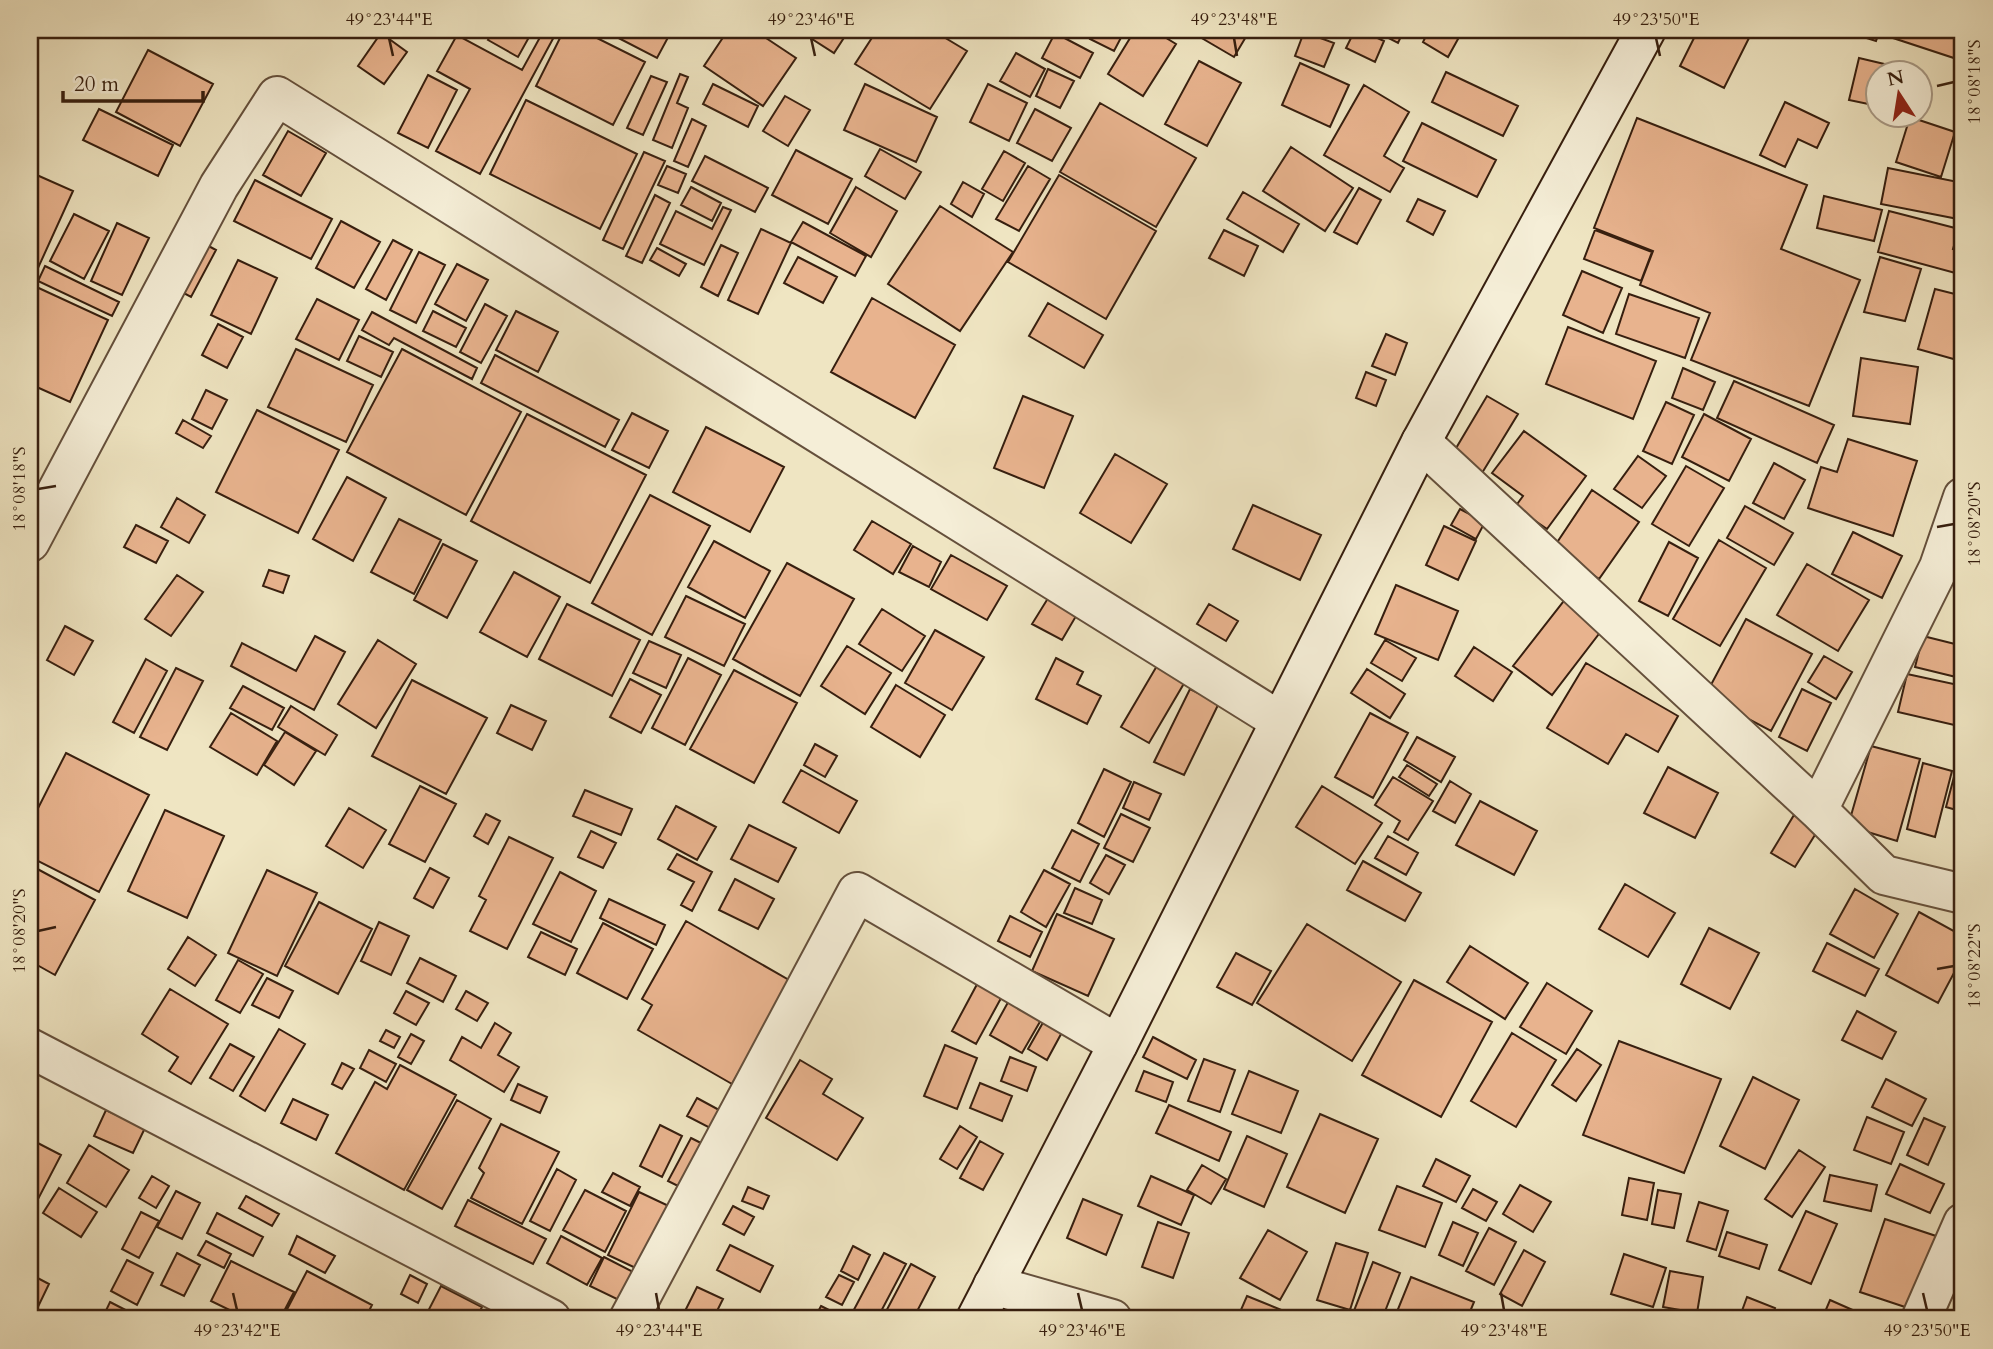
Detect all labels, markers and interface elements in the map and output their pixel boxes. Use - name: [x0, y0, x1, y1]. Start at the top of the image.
- text: 49°23'44"E: [345, 7, 433, 32]
- text: 49°23'46"E: [767, 7, 855, 32]
- text: 49°23'48"E: [1190, 7, 1278, 32]
- text: 49°23'50"E: [1612, 7, 1700, 32]
- text: 18°08'18"S: [1962, 40, 1987, 124]
- scale bar: [63, 60, 203, 104]
- north arrow: [1864, 60, 1934, 130]
- text: N: [1885, 64, 1907, 93]
- text: 20 m: [74, 70, 119, 99]
- text: 18°08'18"S: [7, 447, 32, 531]
- text: 18°08'20"S: [1962, 482, 1987, 566]
- text: 18°08'20"S: [7, 889, 32, 973]
- text: 18°08'22"S: [1962, 924, 1987, 1008]
- text: 49°23'42"E: [193, 1318, 281, 1343]
- text: 49°23'44"E: [615, 1318, 703, 1343]
- text: 49°23'46"E: [1038, 1318, 1126, 1343]
- text: 49°23'48"E: [1460, 1318, 1548, 1343]
- text: 49°23'50"E: [1883, 1318, 1971, 1343]

